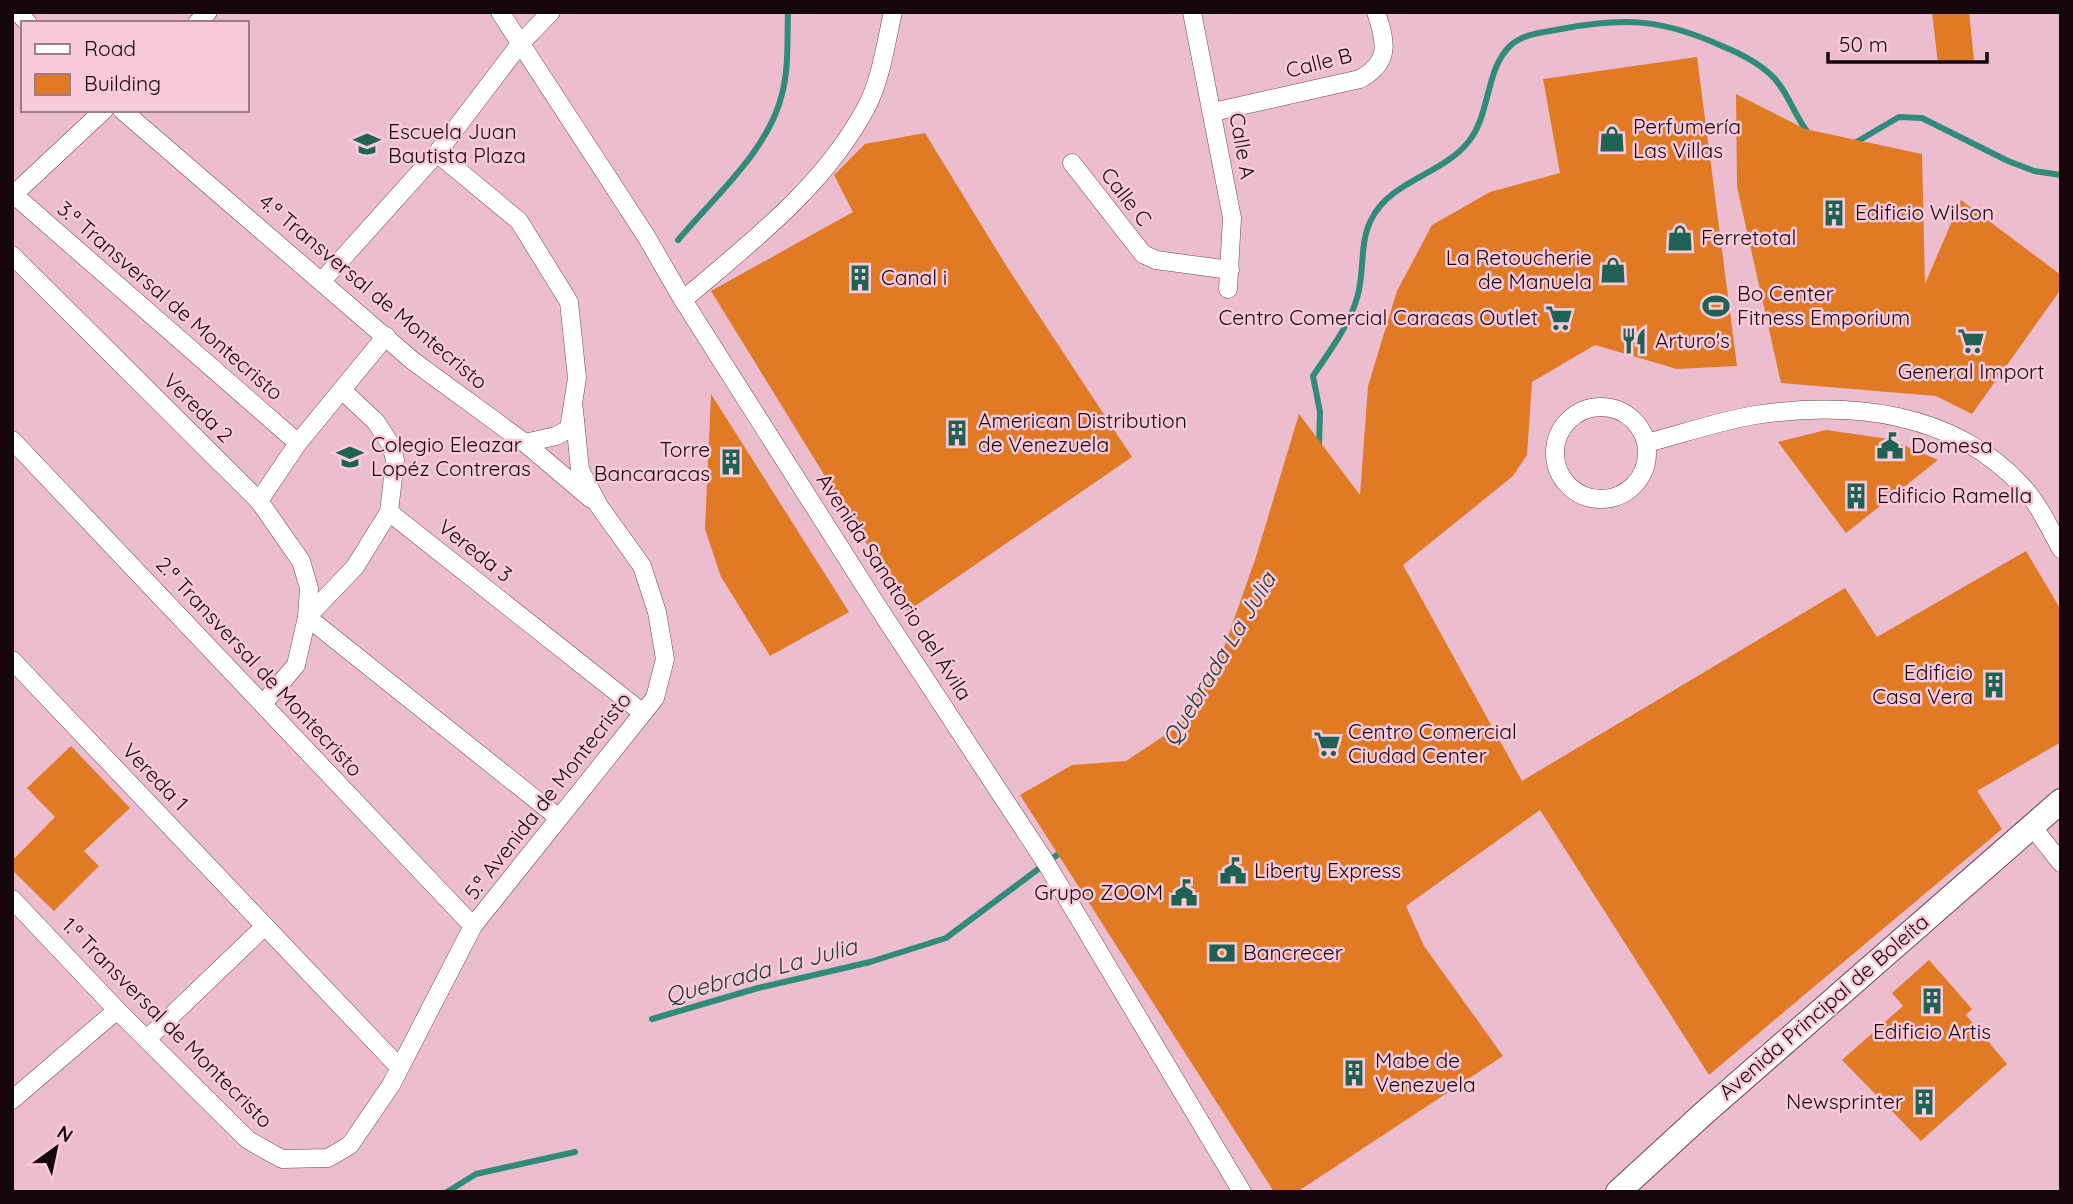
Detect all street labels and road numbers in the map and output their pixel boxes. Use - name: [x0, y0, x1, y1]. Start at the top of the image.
- street label: Calle B: [1283, 41, 1354, 83]
- street label: Calle A: [1224, 111, 1262, 181]
- street label: Calle C: [1096, 162, 1158, 231]
- street label: 4.ª Transversal de Montecristo: [254, 188, 493, 395]
- street label: 3.ª Transversal de Montecristo: [52, 195, 289, 405]
- street label: Vereda 2: [159, 367, 239, 447]
- street label: Avenida Sanatorio del Ávila: [812, 468, 978, 705]
- street label: Vereda 3: [433, 513, 518, 587]
- street label: 2.ª Transversal de Montecristo: [151, 551, 369, 782]
- street label: 5.ª Avenida de Montecristo: [458, 687, 636, 904]
- street label: Vereda 1: [117, 737, 194, 815]
- street label: Avenida Principal de Boleíta: [1713, 908, 1934, 1105]
- street label: 1.ª Transversal de Montecristo: [57, 912, 278, 1133]

